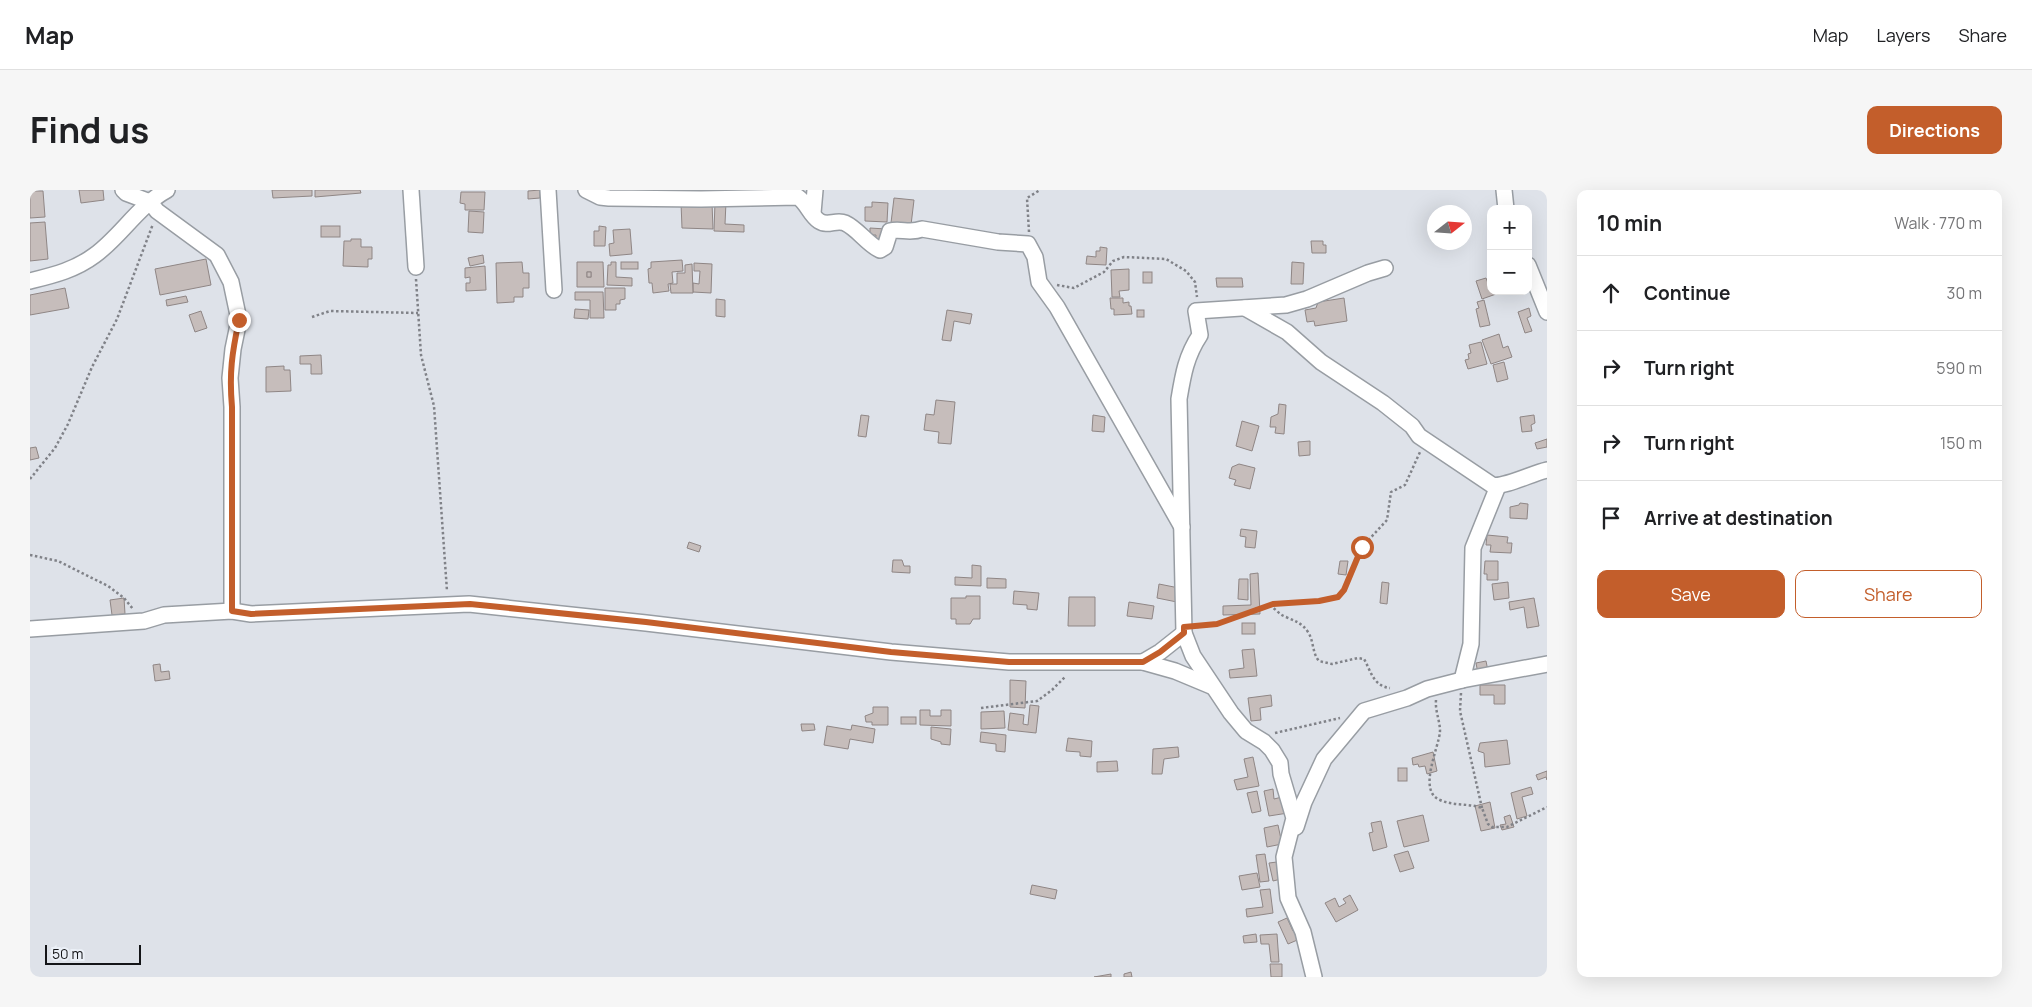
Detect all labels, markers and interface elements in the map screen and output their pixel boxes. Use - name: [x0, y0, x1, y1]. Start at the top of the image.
- text: Map: [25, 18, 74, 51]
- text: Map: [1813, 23, 1848, 47]
- text: Layers: [1876, 23, 1930, 47]
- text: Share: [1958, 23, 2007, 47]
- text: Find us: [30, 106, 149, 154]
- button: Directions: [1867, 106, 2002, 154]
- north arrow: [1427, 205, 1472, 250]
- map controls: [1487, 205, 1532, 295]
- button: +: [1487, 205, 1532, 250]
- text: 10 min: [1597, 209, 1662, 237]
- text: Walk · 770 m: [1894, 212, 1982, 234]
- button: −: [1487, 250, 1532, 295]
- icon: ahead: [1597, 279, 1625, 307]
- text: Continue: [1644, 280, 1730, 306]
- text: 30 m: [1947, 282, 1982, 304]
- route end: [228, 309, 251, 332]
- icon: right: [1597, 354, 1625, 382]
- text: Turn right: [1644, 355, 1734, 381]
- text: 590 m: [1936, 357, 1982, 379]
- icon: right: [1597, 429, 1625, 457]
- text: Turn right: [1644, 430, 1734, 456]
- text: 150 m: [1940, 432, 1982, 454]
- icon: arrive: [1597, 504, 1625, 532]
- text: Arrive at destination: [1644, 505, 1833, 531]
- route start: [1351, 536, 1374, 559]
- button: Save: [1597, 570, 1785, 618]
- button: Share: [1795, 570, 1982, 618]
- scale bar: [45, 942, 141, 965]
- text: 50 m: [52, 944, 83, 963]

